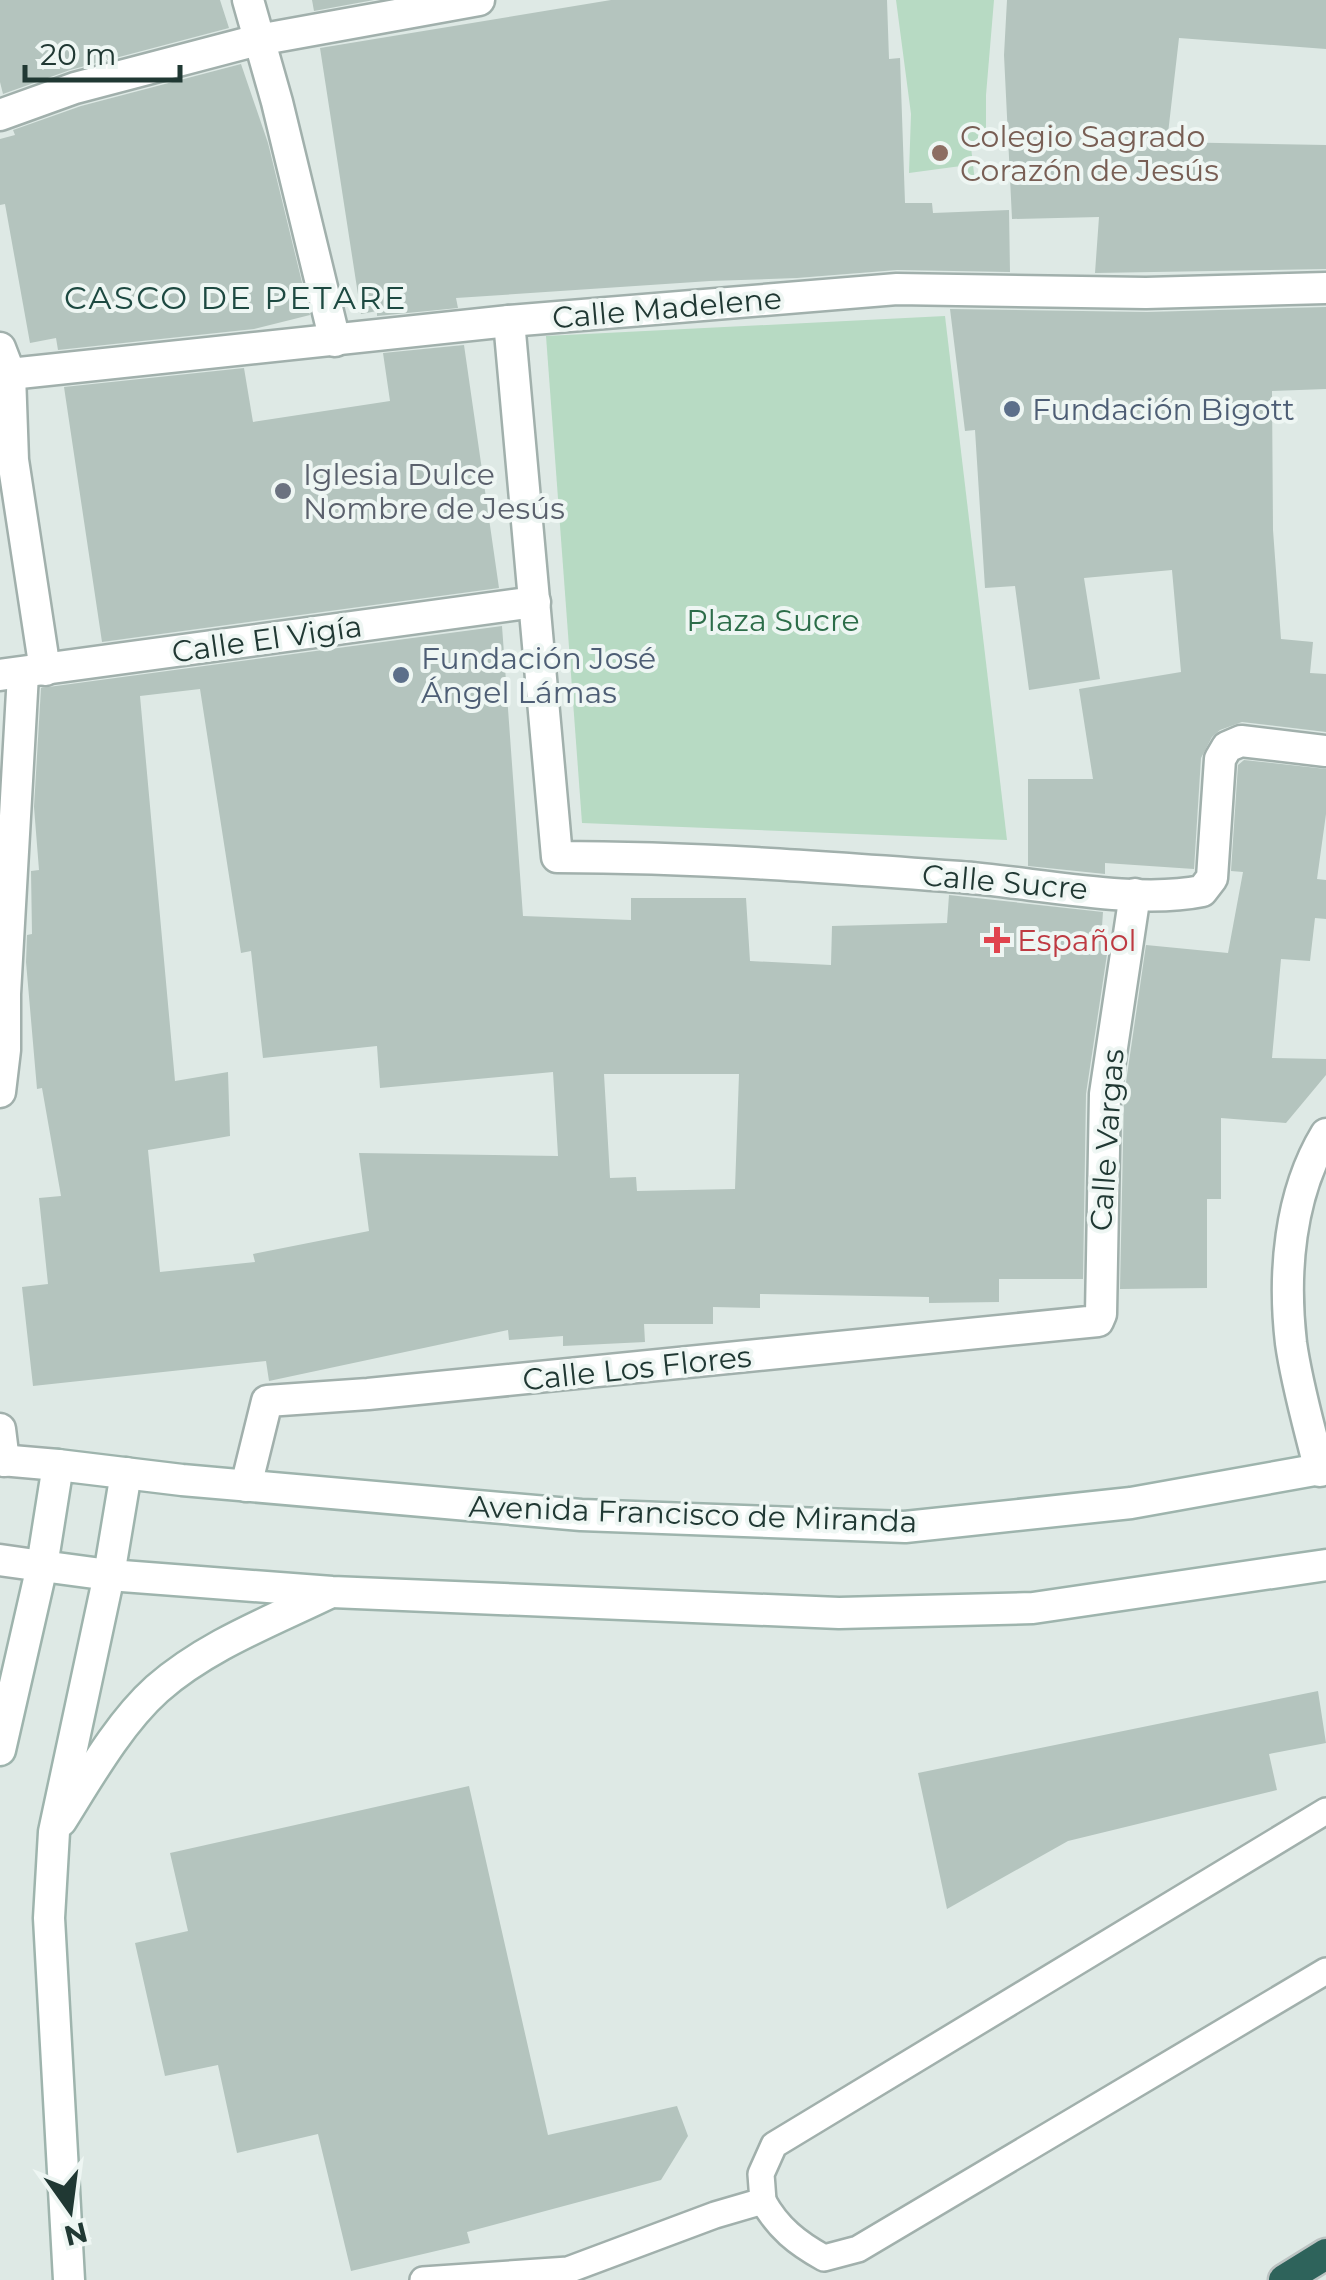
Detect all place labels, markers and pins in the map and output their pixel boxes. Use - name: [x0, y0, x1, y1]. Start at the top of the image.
- place label: Colegio Sagrado Corazón de Jesús: [960, 118, 1219, 189]
- marker: Colegio Sagrado Corazón de Jesús: [929, 142, 951, 164]
- place label: Fundación Bigott: [1032, 391, 1295, 428]
- marker: Fundación Bigott: [1001, 398, 1023, 420]
- place label: Iglesia Dulce Nombre de Jesús: [303, 456, 565, 527]
- marker: Iglesia Dulce Nombre de Jesús: [272, 480, 294, 502]
- place label: Fundación José Ángel Lámas: [421, 640, 656, 711]
- marker: Fundación José Ángel Lámas: [390, 664, 412, 686]
- place label: Español: [1017, 922, 1137, 959]
- marker: Español: [986, 929, 1008, 951]

